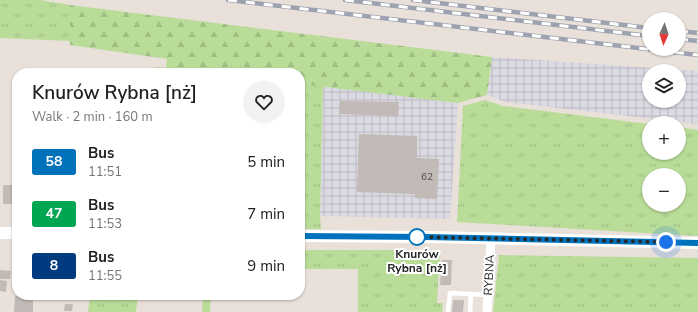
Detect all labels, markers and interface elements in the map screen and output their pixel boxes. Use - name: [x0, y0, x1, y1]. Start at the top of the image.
- north arrow: [642, 12, 686, 56]
- map controls: [642, 12, 686, 212]
- button: layers: [642, 64, 686, 108]
- text: Knurów Rybna [nż]: [32, 80, 197, 106]
- button: heart: [243, 81, 285, 123]
- text: Walk · 2 min · 160 m: [32, 108, 153, 126]
- button: +: [642, 116, 686, 160]
- text: Bus: [88, 143, 114, 163]
- text: 58: [46, 152, 62, 171]
- text: 5 min: [247, 152, 285, 172]
- text: 11:51: [88, 163, 122, 181]
- button: −: [642, 168, 686, 212]
- house number: 62: [421, 170, 433, 184]
- text: Bus: [88, 195, 114, 215]
- text: 47: [46, 204, 62, 223]
- text: 7 min: [247, 204, 285, 224]
- text: 11:53: [88, 215, 122, 233]
- marker: Knurów Rybna [nż]: [408, 228, 426, 246]
- your location: [656, 232, 676, 252]
- place label: Knurów Rybna [nż]: [387, 246, 447, 276]
- text: Bus: [88, 247, 114, 267]
- street label: RYBNA: [480, 254, 498, 296]
- text: 8: [50, 256, 58, 275]
- text: 9 min: [247, 256, 285, 276]
- text: 11:55: [88, 267, 122, 285]

